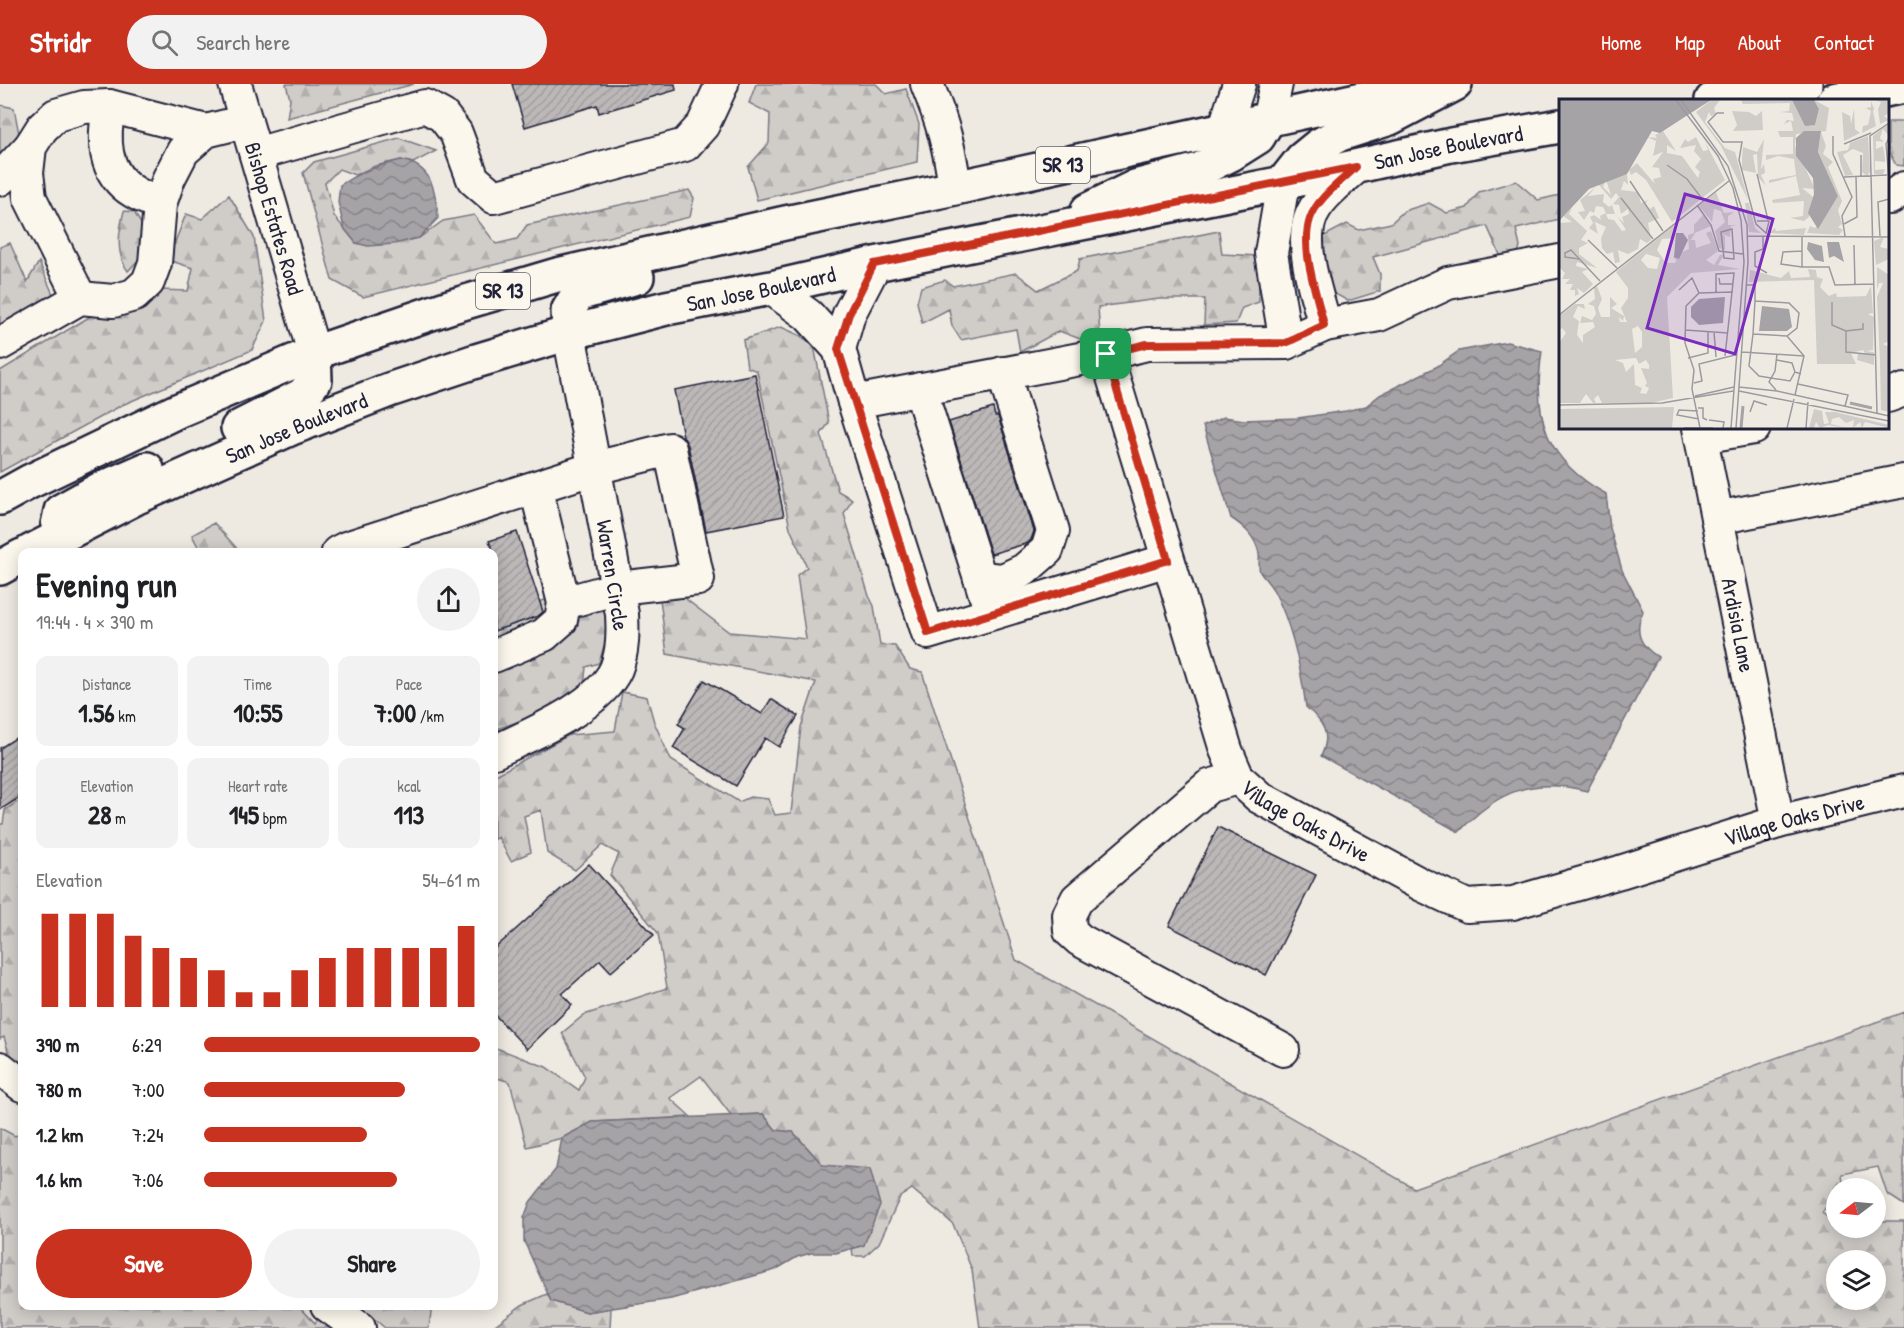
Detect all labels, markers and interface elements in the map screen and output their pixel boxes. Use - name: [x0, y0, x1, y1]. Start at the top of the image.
- search box: [127, 15, 547, 69]
- text: Stridr: [30, 23, 91, 61]
- icon: search: [148, 26, 181, 59]
- text: Search here: [196, 27, 290, 57]
- text: Home: [1601, 28, 1642, 57]
- text: Map: [1675, 28, 1705, 57]
- text: About: [1738, 28, 1781, 57]
- text: Contact: [1814, 28, 1874, 57]
- inset map: [1559, 99, 1889, 429]
- street label: San Jose Boulevard: [1371, 118, 1525, 177]
- street label: Bishop Estates Road: [238, 138, 311, 299]
- road number: SR 13: [1036, 147, 1090, 183]
- street label: San Jose Boulevard: [684, 259, 839, 319]
- road number: SR 13: [476, 273, 530, 309]
- pin: [1080, 328, 1131, 379]
- icon: arrive: [1089, 337, 1122, 370]
- street label: San Jose Boulevard: [221, 385, 372, 471]
- street label: Warren Circle: [589, 518, 637, 633]
- text: Evening run: [36, 563, 177, 607]
- button: share: [417, 568, 480, 631]
- street label: Ardisia Lane: [1714, 575, 1763, 675]
- text: 19:44 · 4 × 390 m: [36, 608, 153, 635]
- text: Distance: [83, 673, 131, 695]
- text: Time: [244, 673, 272, 695]
- text: Pace: [396, 673, 422, 695]
- text: 1.56: [78, 695, 115, 730]
- text: 10:55: [233, 695, 283, 730]
- text: 7:00: [374, 695, 416, 730]
- text: km: [115, 705, 136, 727]
- text: /km: [416, 705, 444, 727]
- street label: Village Oaks Drive: [1234, 773, 1376, 869]
- text: Elevation: [80, 775, 134, 797]
- text: Heart rate: [228, 775, 288, 797]
- text: kcal: [397, 775, 421, 797]
- street label: Village Oaks Drive: [1720, 786, 1867, 853]
- text: 28: [88, 797, 111, 832]
- text: 145: [229, 797, 259, 832]
- text: 113: [394, 797, 424, 832]
- text: m: [111, 807, 126, 829]
- text: bpm: [259, 807, 287, 829]
- text: Elevation: [36, 866, 102, 893]
- text: 54–61 m: [422, 866, 480, 893]
- text: 390 m: [36, 1031, 79, 1058]
- text: 6:29: [132, 1031, 161, 1058]
- text: 780 m: [36, 1076, 82, 1103]
- text: 7:00: [132, 1076, 164, 1103]
- text: 1.2 km: [36, 1121, 83, 1148]
- text: 7:24: [132, 1121, 163, 1148]
- text: 1.6 km: [36, 1166, 82, 1193]
- text: 7:06: [132, 1166, 163, 1193]
- north arrow: [1826, 1178, 1886, 1238]
- map controls: [1826, 1178, 1886, 1310]
- button: Save: [36, 1229, 252, 1298]
- button: Share: [264, 1229, 480, 1298]
- button: layers: [1826, 1250, 1886, 1310]

